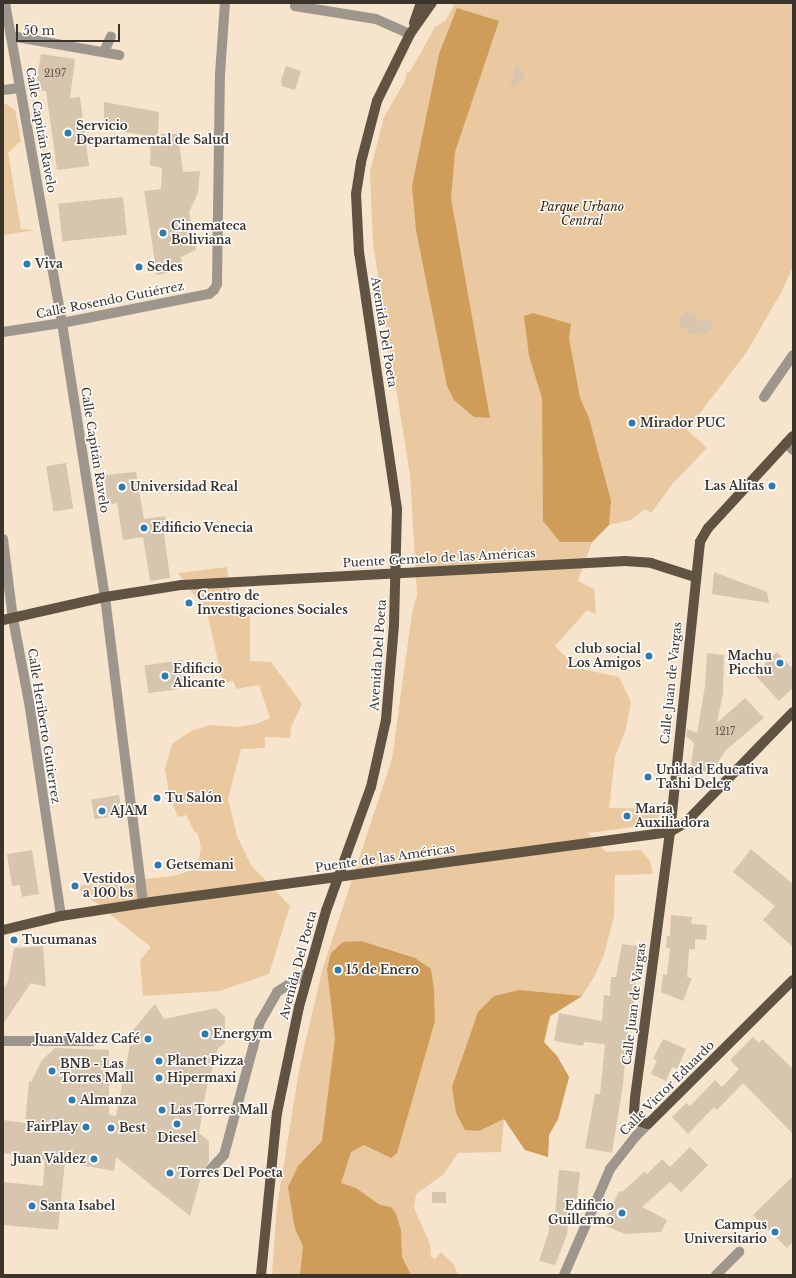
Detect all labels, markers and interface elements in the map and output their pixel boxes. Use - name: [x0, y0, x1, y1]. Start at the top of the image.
- scale bar: [18, 16, 122, 42]
- text: 50 m: [23, 23, 55, 38]
- street label: Calle Capitán Ravelo: [23, 66, 59, 194]
- house number: 2197: [44, 68, 66, 80]
- place label: Servicio Departamental de Salud: [76, 119, 229, 147]
- marker: Servicio Departamental de Salud: [63, 128, 73, 138]
- park label: Parque Urbano Central: [540, 200, 624, 228]
- place label: Cinemateca Boliviana: [171, 219, 246, 247]
- marker: Cinemateca Boliviana: [158, 228, 168, 238]
- place label: Viva: [35, 257, 63, 271]
- marker: Viva: [22, 259, 32, 269]
- place label: Sedes: [147, 260, 183, 274]
- marker: Sedes: [134, 262, 144, 272]
- street label: Avenida Del Poeta: [368, 276, 400, 388]
- street label: Calle Rosendo Gutiérrez: [35, 279, 185, 321]
- street label: Calle Capitán Ravelo: [78, 386, 112, 514]
- place label: Mirador PUC: [640, 416, 725, 430]
- marker: Mirador PUC: [627, 418, 637, 428]
- place label: Las Alitas: [704, 479, 764, 493]
- place label: Universidad Real: [130, 480, 238, 494]
- marker: Las Alitas: [767, 481, 777, 491]
- marker: Universidad Real: [117, 482, 127, 492]
- place label: Edificio Venecia: [152, 521, 254, 535]
- marker: Edificio Venecia: [139, 523, 149, 533]
- street label: Puente Gemelo de las Américas: [342, 546, 536, 570]
- place label: Centro de Investigaciones Sociales: [197, 589, 348, 617]
- marker: Centro de Investigaciones Sociales: [184, 598, 194, 608]
- street label: Avenida Del Poeta: [367, 599, 389, 711]
- street label: Calle Juan de Vargas: [657, 621, 685, 745]
- place label: club social Los Amigos: [567, 642, 641, 670]
- street label: Calle Heriberto Gutierrez: [25, 647, 63, 805]
- place label: Machu Picchu: [728, 649, 772, 677]
- marker: club social Los Amigos: [644, 651, 654, 661]
- marker: Machu Picchu: [775, 658, 785, 668]
- place label: Edificio Alicante: [173, 662, 225, 690]
- marker: Edificio Alicante: [160, 671, 170, 681]
- house number: 1217: [715, 726, 735, 738]
- place label: Unidad Educativa Tashi Deleg: [656, 763, 769, 791]
- marker: Unidad Educativa Tashi Deleg: [643, 772, 653, 782]
- place label: Tu Salón: [165, 791, 222, 805]
- marker: Tu Salón: [152, 793, 162, 803]
- place label: María Auxiliadora: [635, 802, 710, 830]
- place label: AJAM: [110, 804, 148, 818]
- marker: AJAM: [97, 806, 107, 816]
- marker: María Auxiliadora: [622, 811, 632, 821]
- street label: Puente de las Américas: [314, 841, 456, 875]
- place label: Getsemani: [166, 858, 234, 872]
- marker: Getsemani: [153, 860, 163, 870]
- place label: Vestidos a 100 bs: [83, 872, 135, 900]
- marker: Vestidos a 100 bs: [70, 881, 80, 891]
- street label: Avenida Del Poeta: [277, 909, 319, 1021]
- place label: Tucumanas: [22, 933, 97, 947]
- marker: Tucumanas: [9, 935, 19, 945]
- street label: Calle Juan de Vargas: [619, 942, 649, 1066]
- place label: 15 de Enero: [346, 963, 419, 977]
- marker: 15 de Enero: [333, 965, 343, 975]
- place label: Energym: [213, 1027, 272, 1041]
- marker: Energym: [200, 1029, 210, 1039]
- place label: Juan Valdez Café: [34, 1032, 140, 1046]
- marker: Juan Valdez Café: [143, 1034, 153, 1044]
- street label: Calle Victor Eduardo: [616, 1037, 718, 1139]
- place label: Planet Pizza: [167, 1054, 244, 1068]
- marker: Planet Pizza: [154, 1056, 164, 1066]
- place label: BNB - Las Torres Mall: [60, 1057, 134, 1085]
- marker: BNB - Las Torres Mall: [47, 1066, 57, 1076]
- place label: Hipermaxi: [167, 1071, 236, 1085]
- marker: Hipermaxi: [154, 1073, 164, 1083]
- place label: Almanza: [80, 1093, 137, 1107]
- marker: Almanza: [67, 1095, 77, 1105]
- place label: Las Torres Mall: [170, 1103, 268, 1117]
- marker: Las Torres Mall: [157, 1105, 167, 1115]
- marker: Diesel: [172, 1119, 182, 1129]
- place label: FairPlay: [26, 1120, 78, 1134]
- place label: Best: [119, 1121, 146, 1135]
- marker: FairPlay: [81, 1122, 91, 1132]
- marker: Best: [106, 1123, 116, 1133]
- place label: Diesel: [157, 1131, 197, 1145]
- place label: Juan Valdez: [12, 1152, 86, 1166]
- marker: Juan Valdez: [89, 1154, 99, 1164]
- place label: Torres Del Poeta: [178, 1166, 283, 1180]
- marker: Torres Del Poeta: [165, 1168, 175, 1178]
- place label: Santa Isabel: [40, 1199, 115, 1213]
- place label: Edificio Guillermo: [548, 1199, 614, 1227]
- marker: Santa Isabel: [27, 1201, 37, 1211]
- marker: Edificio Guillermo: [617, 1208, 627, 1218]
- place label: Campus Universitario: [684, 1218, 767, 1246]
- marker: Campus Universitario: [770, 1227, 780, 1237]

